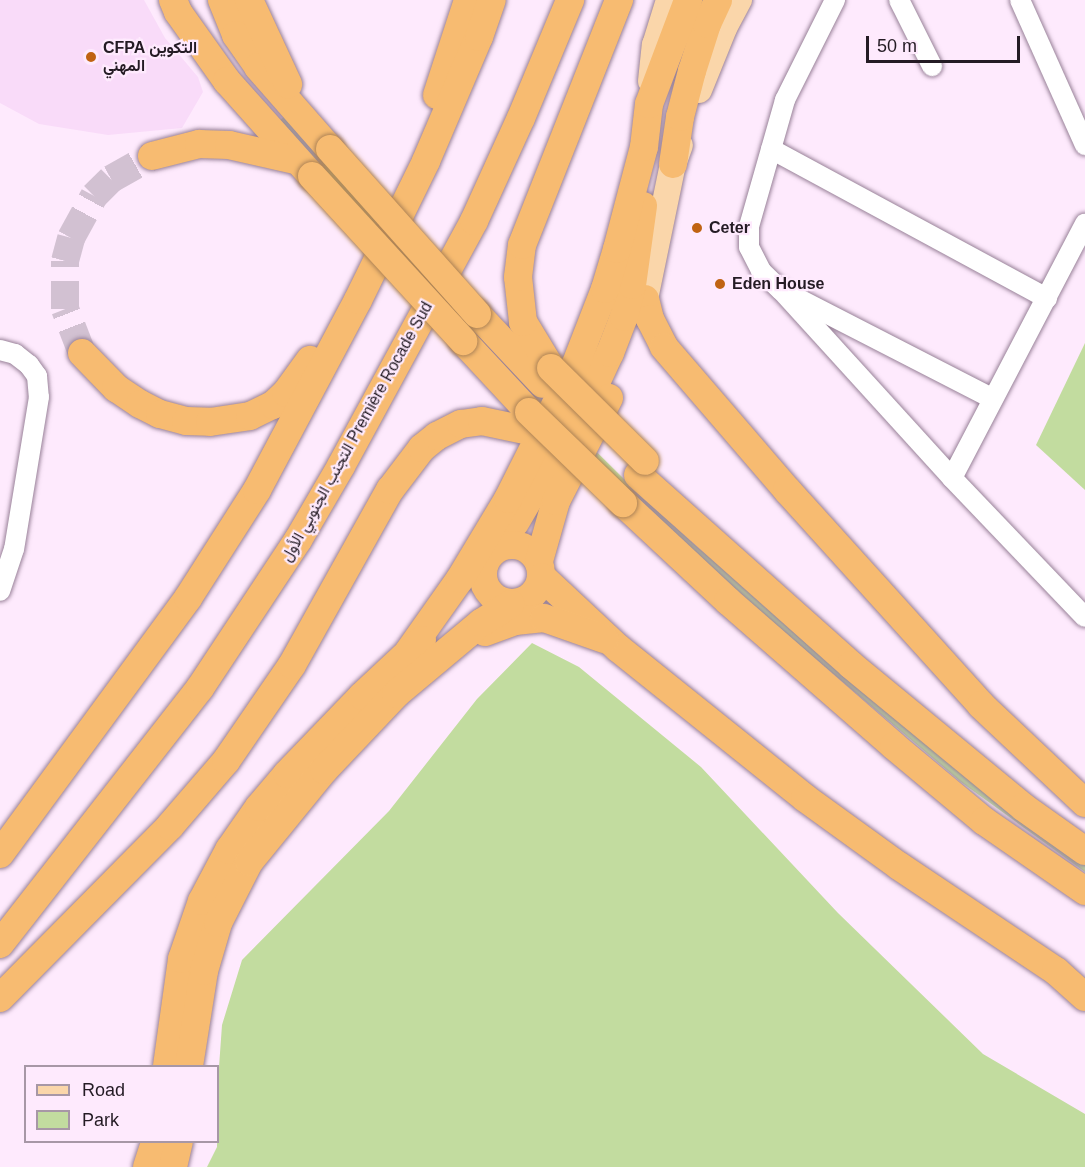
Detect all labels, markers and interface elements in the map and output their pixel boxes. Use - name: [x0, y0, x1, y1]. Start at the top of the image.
- scale bar: [869, 24, 1024, 62]
- text: 50 m: [877, 36, 917, 56]
- place label: CFPA التكوين المهني: [103, 38, 198, 76]
- marker: CFPA التكوين المهني: [84, 50, 98, 64]
- place label: Ceter: [709, 218, 750, 238]
- marker: Ceter: [690, 221, 704, 235]
- place label: Eden House: [732, 274, 824, 294]
- marker: Eden House: [713, 277, 727, 291]
- street label: التجنب الجنوبي الأول Première Rocade Sud: [277, 299, 437, 565]
- legend: [24, 1065, 219, 1143]
- text: Road: [82, 1080, 125, 1100]
- text: Park: [82, 1110, 119, 1130]

